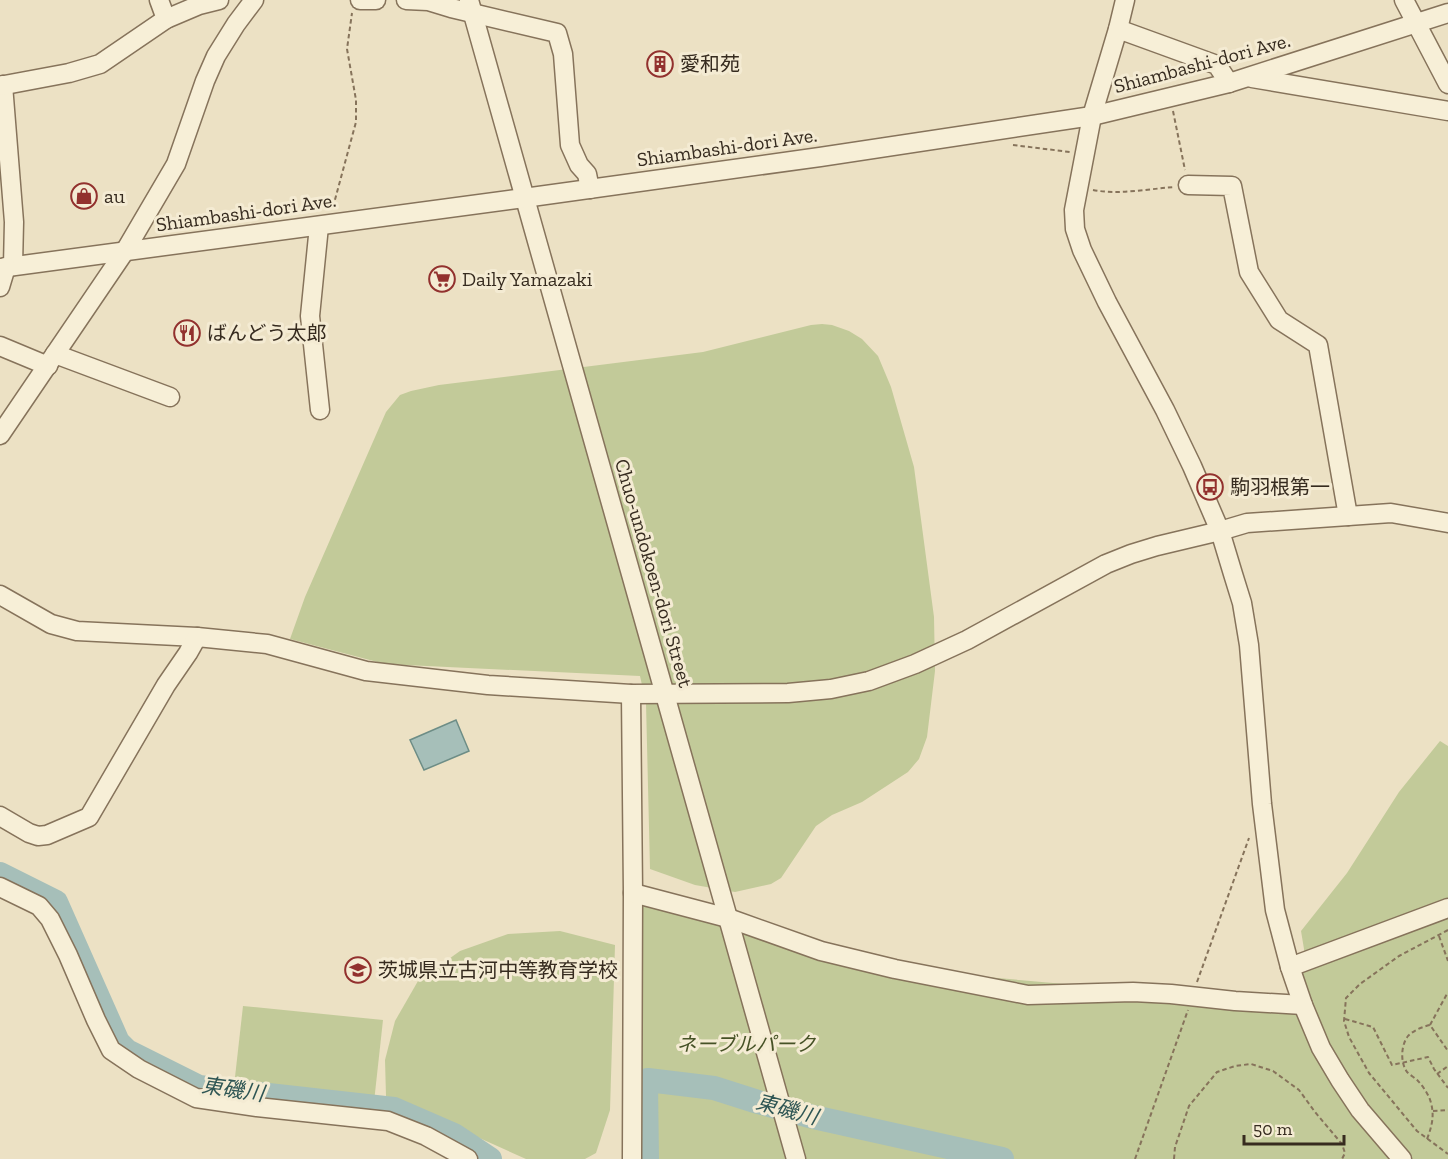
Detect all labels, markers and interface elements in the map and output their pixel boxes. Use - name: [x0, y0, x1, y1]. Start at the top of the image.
- street label: Shiambashi-dori Ave.: [1111, 28, 1293, 98]
- building icon: 愛和苑: [645, 49, 675, 79]
- place label: 愛和苑: [680, 52, 740, 76]
- street label: Shiambashi-dori Ave.: [635, 122, 819, 172]
- shop icon: au: [69, 181, 99, 211]
- place label: au: [104, 184, 125, 208]
- street label: Shiambashi-dori Ave.: [154, 187, 338, 237]
- supermarket icon: Daily Yamazaki: [427, 264, 457, 294]
- place label: Daily Yamazaki: [462, 267, 593, 291]
- restaurant icon: ばんどう太郎: [172, 318, 202, 348]
- place label: ばんどう太郎: [207, 321, 326, 345]
- street label: Chuo-undokoen-dori Street: [610, 456, 698, 691]
- bus stop icon: 駒羽根第一: [1195, 472, 1225, 502]
- place label: 駒羽根第一: [1230, 475, 1330, 499]
- school or university icon: 茨城県立古河中等教育学校: [343, 955, 373, 985]
- place label: 茨城県立古河中等教育学校: [378, 958, 618, 982]
- park label: ネーブルパーク: [677, 1032, 816, 1056]
- water label: 東磯川: [200, 1072, 268, 1106]
- water label: 東磯川: [753, 1089, 823, 1130]
- scale bar: [1244, 1108, 1344, 1146]
- text: 50 m: [1253, 1118, 1293, 1140]

